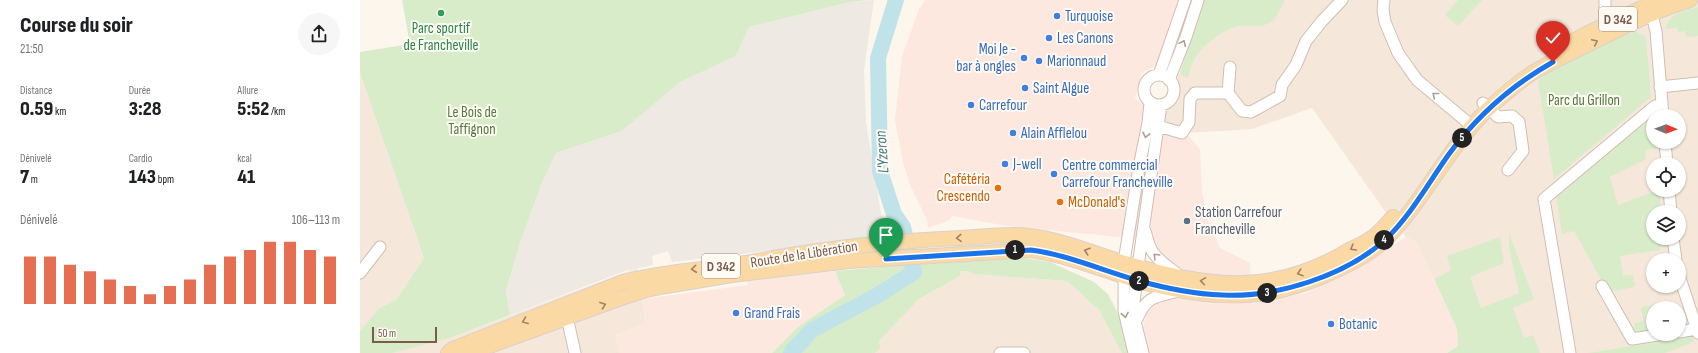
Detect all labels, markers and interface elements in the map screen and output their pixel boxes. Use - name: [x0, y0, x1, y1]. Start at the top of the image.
- place label: Turquoise: [1065, 7, 1113, 26]
- road number: D 342: [1599, 7, 1637, 31]
- marker: Parc sportif de Francheville: [436, 8, 446, 18]
- marker: Turquoise: [1052, 11, 1062, 21]
- text: Course du soir: [20, 12, 133, 39]
- button: share: [298, 13, 340, 55]
- place label: Parc sportif de Francheville: [403, 19, 479, 55]
- pin: [1536, 21, 1570, 62]
- icon: check: [1542, 27, 1564, 49]
- place label: Les Canons: [1057, 29, 1113, 48]
- marker: Les Canons: [1044, 33, 1054, 43]
- one-way arrow: [1590, 39, 1598, 47]
- place label: Moi Je - bar à ongles: [956, 40, 1016, 76]
- one-way arrow: [1178, 40, 1186, 48]
- text: 21:50: [20, 41, 43, 57]
- place label: Marionnaud: [1047, 52, 1106, 71]
- marker: Moi Je - bar à ongles: [1019, 53, 1029, 63]
- marker: Marionnaud: [1034, 56, 1044, 66]
- place label: Saint Algue: [1033, 79, 1089, 98]
- marker: Saint Algue: [1020, 83, 1030, 93]
- text: Distance: [20, 84, 52, 97]
- text: Durée: [129, 84, 151, 97]
- text: Allure: [237, 84, 258, 97]
- park label: Parc du Grillon: [1548, 91, 1620, 110]
- one-way arrow: [1433, 93, 1440, 100]
- place label: Carrefour: [979, 96, 1028, 115]
- text: 0.59: [20, 97, 53, 121]
- text: 3:28: [129, 97, 161, 121]
- text: 5:52: [237, 97, 269, 121]
- marker: Carrefour: [966, 100, 976, 110]
- park label: Le Bois de Taffignon: [447, 103, 497, 139]
- text: km: [53, 105, 66, 118]
- text: /km: [269, 105, 285, 118]
- north arrow: [1646, 109, 1686, 149]
- map controls: [1646, 109, 1686, 341]
- place label: Alain Afflelou: [1020, 124, 1087, 143]
- marker: Alain Afflelou: [1008, 128, 1018, 138]
- pin: 5: [1452, 128, 1472, 148]
- water label: L'Yzeron: [872, 130, 893, 174]
- text: 5: [1460, 131, 1464, 144]
- one-way arrow: [1142, 132, 1150, 138]
- text: Dénivelé: [20, 152, 52, 165]
- text: Cardio: [129, 152, 152, 165]
- text: kcal: [237, 152, 252, 165]
- place label: J-well: [1012, 155, 1042, 174]
- place label: Centre commercial Carrefour Francheville: [1062, 156, 1173, 192]
- button: locate: [1646, 157, 1686, 197]
- marker: J-well: [1000, 159, 1010, 169]
- text: 7: [20, 165, 29, 189]
- text: 143: [129, 165, 156, 189]
- text: 41: [237, 165, 255, 189]
- marker: Centre commercial Carrefour Francheville: [1049, 169, 1059, 179]
- place label: Cafétéria Crescendo: [936, 170, 990, 206]
- text: m: [29, 173, 38, 186]
- text: bpm: [156, 173, 174, 186]
- marker: Cafétéria Crescendo: [993, 183, 1003, 193]
- place label: McDonald's: [1068, 193, 1126, 212]
- marker: McDonald's: [1055, 197, 1065, 207]
- place label: Station Carrefour Francheville: [1195, 203, 1283, 239]
- button: layers: [1646, 205, 1686, 245]
- text: Dénivelé: [20, 212, 57, 228]
- text: 106–113 m: [292, 212, 340, 228]
- marker: Station Carrefour Francheville: [1182, 216, 1192, 226]
- pin: [869, 218, 903, 259]
- icon: arrive: [875, 224, 897, 246]
- pin: 4: [1374, 230, 1394, 250]
- text: 4: [1381, 233, 1387, 246]
- one-way arrow: [956, 234, 962, 242]
- street label: Route de la Libération: [749, 237, 859, 272]
- pin: 1: [1005, 240, 1025, 260]
- text: 1: [1013, 243, 1017, 256]
- one-way arrow: [1350, 243, 1357, 250]
- one-way arrow: [1084, 247, 1091, 255]
- one-way arrow: [1154, 253, 1161, 261]
- button: +: [1646, 253, 1686, 293]
- road number: D 342: [702, 254, 740, 278]
- one-way arrow: [690, 264, 697, 273]
- one-way arrow: [1297, 268, 1304, 277]
- pin: 2: [1129, 271, 1149, 291]
- text: 2: [1137, 274, 1141, 287]
- one-way arrow: [1200, 277, 1206, 285]
- pin: 3: [1257, 283, 1277, 303]
- text: 3: [1265, 286, 1269, 299]
- button: −: [1646, 301, 1686, 341]
- one-way arrow: [599, 302, 606, 310]
- place label: Grand Frais: [744, 304, 800, 323]
- marker: Grand Frais: [731, 308, 741, 318]
- one-way arrow: [1121, 312, 1129, 318]
- place label: Botanic: [1339, 315, 1377, 334]
- one-way arrow: [521, 316, 528, 324]
- marker: Botanic: [1326, 319, 1336, 329]
- scale bar: [372, 325, 437, 344]
- text: 50 m: [378, 327, 396, 340]

